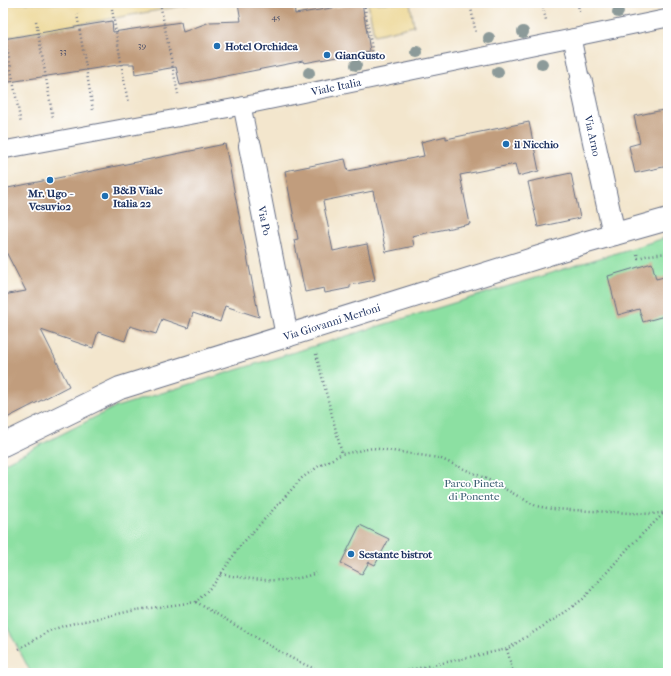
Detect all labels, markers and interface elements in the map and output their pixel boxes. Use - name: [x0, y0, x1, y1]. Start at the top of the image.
- house number: 45: [272, 12, 281, 22]
- house number: 39: [138, 40, 146, 50]
- place label: Hotel Orchidea: [225, 40, 299, 53]
- marker: Hotel Orchidea: [212, 41, 222, 51]
- house number: 33: [59, 46, 67, 56]
- place label: GianGusto: [335, 49, 386, 62]
- marker: GianGusto: [322, 50, 332, 60]
- street label: Viale Italia: [309, 75, 363, 99]
- street label: Via Arno: [581, 113, 603, 158]
- place label: il Nicchio: [513, 138, 559, 151]
- marker: il Nicchio: [501, 139, 511, 149]
- marker: Mr. Ugo - Vesuvio2: [45, 175, 55, 185]
- place label: B&B Viale Italia 22: [113, 184, 163, 210]
- place label: Mr. Ugo - Vesuvio2: [27, 187, 74, 213]
- marker: B&B Viale Italia 22: [100, 191, 110, 201]
- street label: Via Po: [255, 204, 273, 237]
- street label: Via Giovanni Merloni: [281, 301, 383, 344]
- park label: Parco Pineta di Ponente: [444, 477, 505, 503]
- place label: Sestante bistrot: [359, 548, 433, 561]
- marker: Sestante bistrot: [346, 549, 356, 559]

